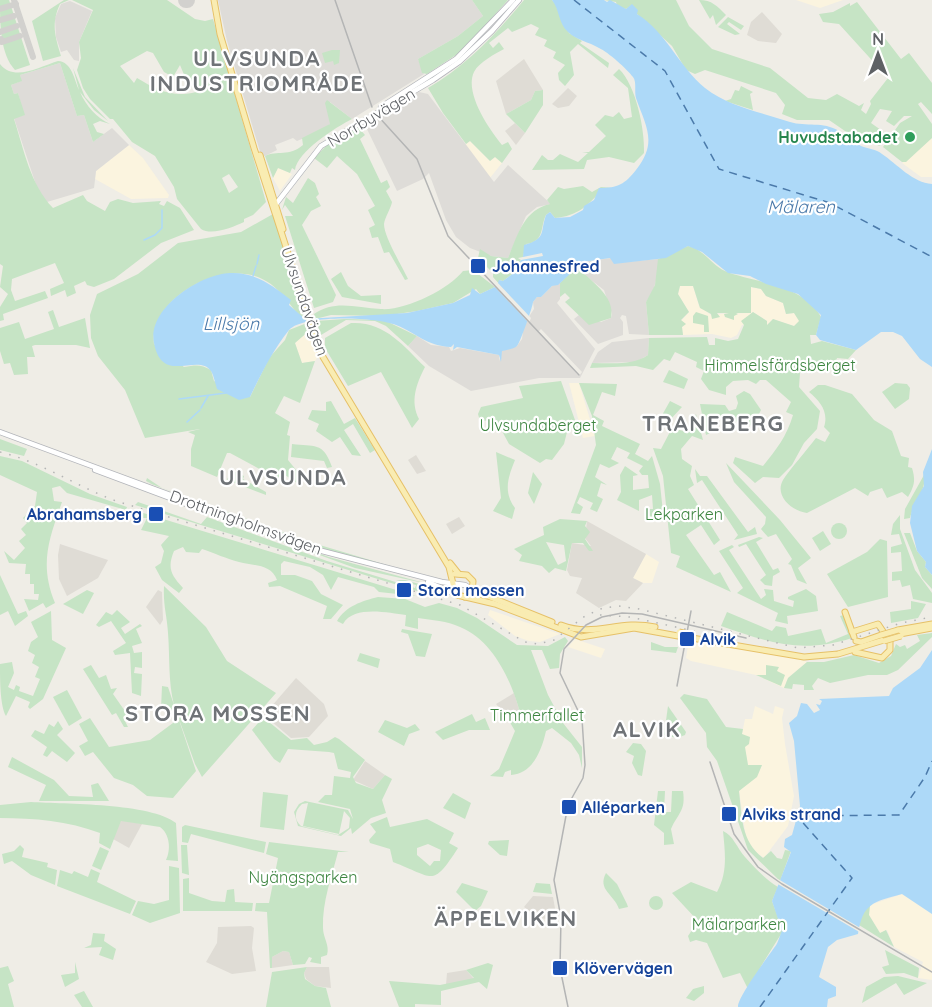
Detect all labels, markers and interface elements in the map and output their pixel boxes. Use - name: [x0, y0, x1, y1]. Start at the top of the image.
- north arrow: [848, 24, 908, 84]
- text: N: [872, 29, 884, 49]
- district label: ULVSUNDA INDUSTRIOMRÅDE: [150, 44, 364, 97]
- street label: Norrbyvägen: [324, 83, 418, 151]
- place label: Huvudstabadet: [778, 127, 898, 147]
- marker: Huvudstabadet: [903, 130, 917, 144]
- water label: Mälaren: [767, 195, 836, 218]
- street label: Ulvsundavägen: [277, 244, 333, 358]
- place label: Johannesfred: [492, 256, 600, 276]
- marker: Johannesfred: [469, 257, 487, 275]
- water label: Lillsjön: [203, 312, 260, 335]
- park label: Himmelsfärdsberget: [704, 355, 856, 375]
- district label: TRANEBERG: [642, 409, 784, 437]
- park label: Ulvsundaberget: [479, 415, 597, 435]
- district label: ULVSUNDA: [219, 463, 347, 491]
- street label: Drottningholmsvägen: [167, 485, 325, 559]
- place label: Abrahamsberg: [27, 504, 142, 524]
- park label: Lekparken: [645, 504, 723, 524]
- marker: Abrahamsberg: [147, 505, 165, 523]
- place label: Stora mossen: [418, 580, 524, 600]
- marker: Stora mossen: [395, 581, 413, 599]
- place label: Alvik: [700, 629, 736, 649]
- marker: Alvik: [678, 630, 696, 648]
- district label: STORA MOSSEN: [125, 699, 311, 727]
- park label: Timmerfallet: [490, 705, 584, 725]
- district label: ALVIK: [613, 715, 681, 743]
- place label: Alléparken: [582, 797, 665, 817]
- marker: Alléparken: [560, 798, 578, 816]
- place label: Alviks strand: [742, 804, 841, 824]
- marker: Alviks strand: [720, 805, 738, 823]
- park label: Nyängsparken: [248, 867, 358, 887]
- district label: ÄPPELVIKEN: [434, 904, 578, 932]
- park label: Mälarparken: [692, 914, 786, 934]
- place label: Klövervägen: [574, 958, 673, 978]
- marker: Klövervägen: [551, 959, 569, 977]

